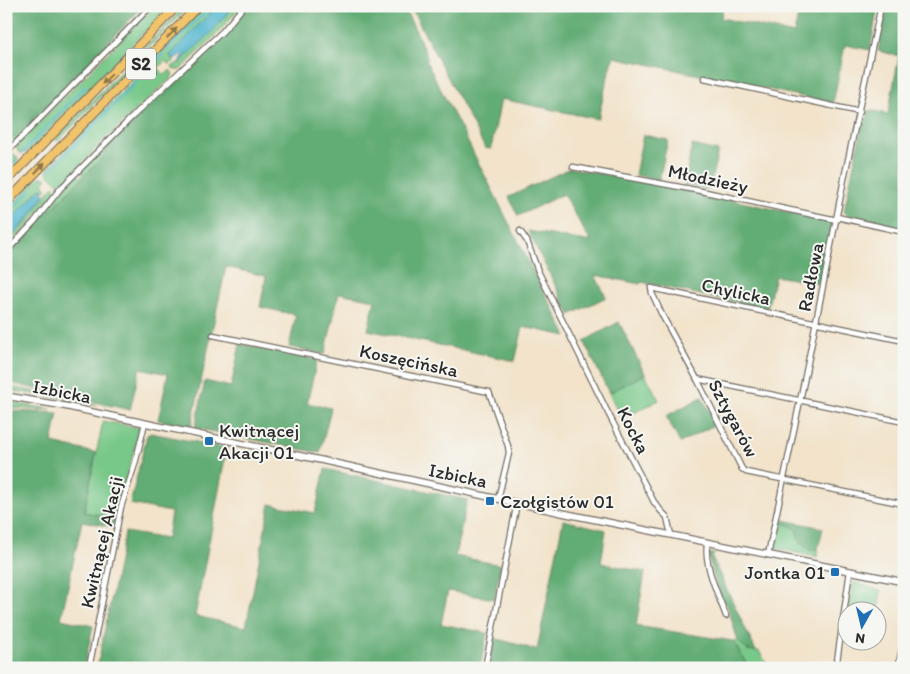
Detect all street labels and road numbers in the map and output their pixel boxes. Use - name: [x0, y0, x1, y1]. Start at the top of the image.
- road number: S2: [126, 49, 156, 80]
- street label: Młodzieży: [666, 159, 750, 198]
- street label: Radłowa: [793, 241, 828, 314]
- street label: Chylicka: [699, 273, 772, 310]
- street label: Koszęcińska: [357, 339, 461, 382]
- street label: Izbicka: [31, 375, 93, 408]
- street label: Sztygarów: [703, 375, 764, 461]
- street label: Kocka: [612, 403, 655, 458]
- street label: Izbicka: [427, 458, 489, 493]
- street label: Kwitnącej Akacji: [75, 474, 128, 610]

